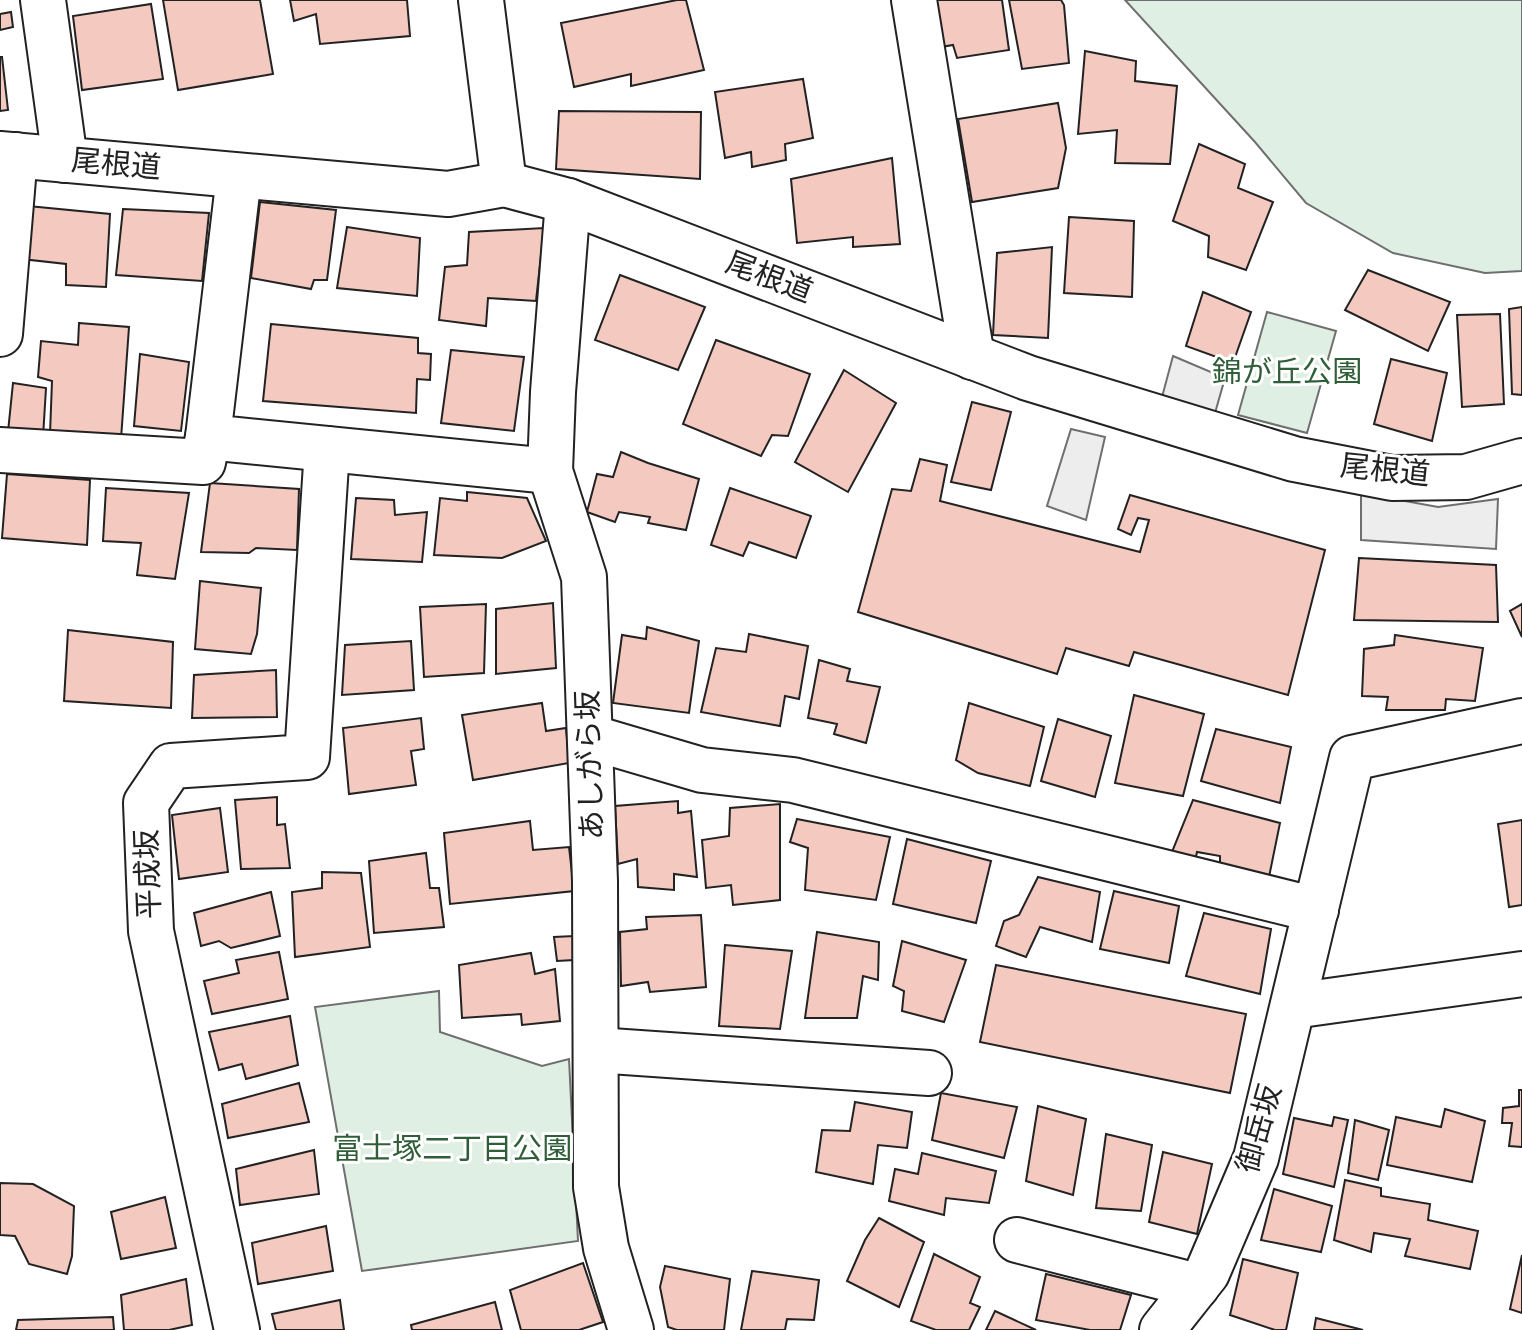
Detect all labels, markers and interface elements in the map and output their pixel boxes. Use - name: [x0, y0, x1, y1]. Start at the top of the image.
- street label: 尾根道: [70, 143, 162, 187]
- street label: 尾根道: [721, 245, 817, 311]
- park label: 錦が丘公園: [1212, 355, 1362, 391]
- street label: 尾根道: [1338, 448, 1432, 494]
- street label: あしがら坂: [570, 689, 612, 841]
- street label: 平成坂: [129, 828, 169, 920]
- street label: 御岳坂: [1230, 1081, 1290, 1177]
- park label: 富士塚二丁目公園: [332, 1132, 572, 1168]

